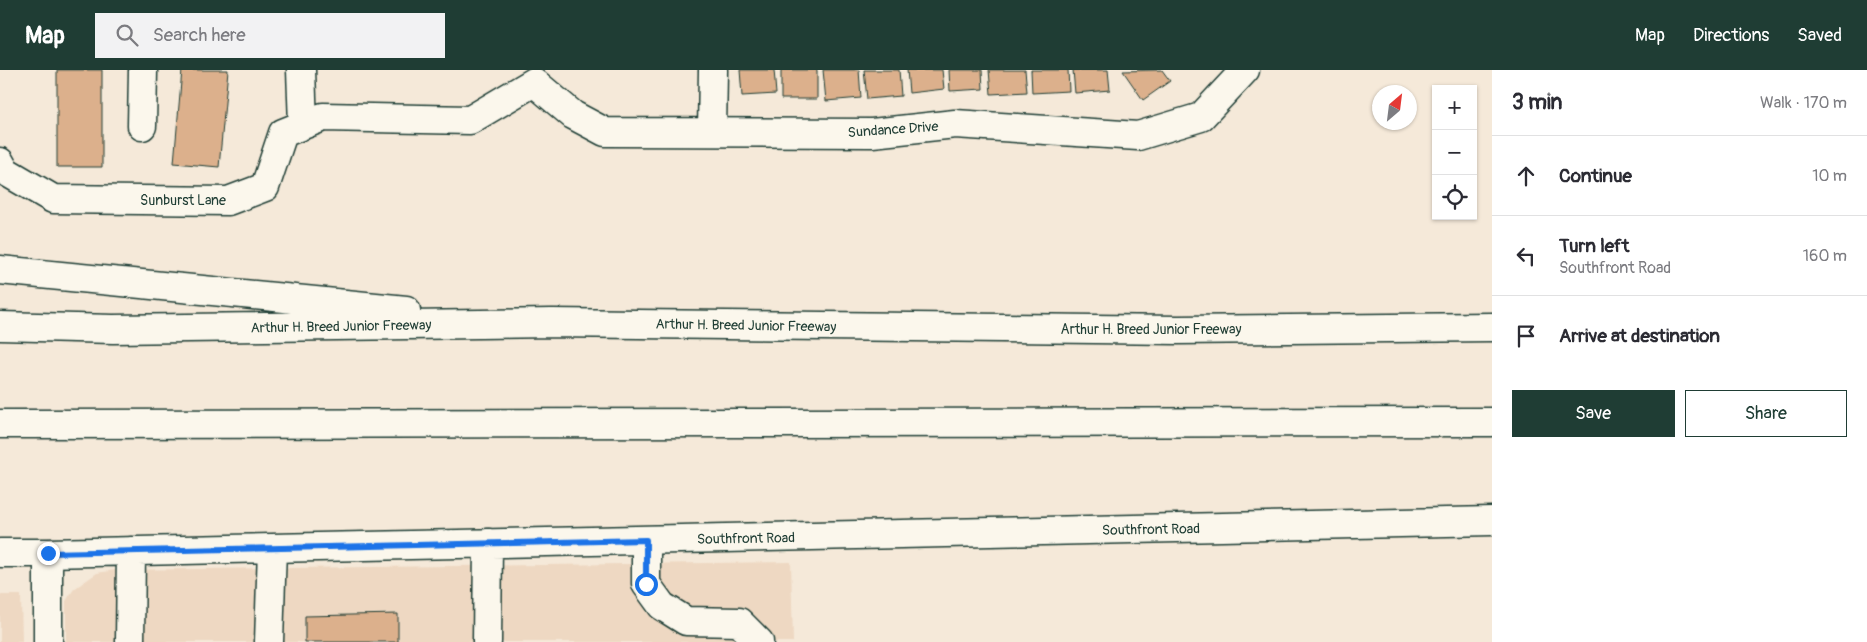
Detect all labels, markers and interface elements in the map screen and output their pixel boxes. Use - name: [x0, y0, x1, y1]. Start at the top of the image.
- search box: [95, 13, 445, 58]
- text: Map: [25, 21, 65, 50]
- icon: search: [113, 21, 141, 49]
- text: Search here: [153, 23, 246, 47]
- text: Map: [1635, 24, 1665, 47]
- text: Directions: [1693, 24, 1769, 47]
- text: Saved: [1797, 24, 1842, 47]
- north arrow: [1372, 85, 1417, 130]
- map controls: [1432, 85, 1477, 220]
- button: +: [1432, 85, 1477, 130]
- text: 3 min: [1512, 89, 1562, 116]
- text: Walk · 170 m: [1760, 93, 1847, 113]
- street label: Sundance Drive: [847, 118, 939, 141]
- button: −: [1432, 130, 1477, 175]
- icon: ahead: [1512, 162, 1540, 190]
- text: Continue: [1559, 164, 1632, 188]
- text: 10 m: [1812, 166, 1847, 186]
- button: locate: [1432, 175, 1477, 220]
- street label: Sunburst Lane: [140, 192, 226, 209]
- text: Turn left: [1559, 234, 1629, 258]
- icon: left: [1512, 242, 1540, 270]
- text: 160 m: [1803, 246, 1847, 266]
- text: Southfront Road: [1559, 258, 1671, 278]
- street label: Arthur H. Breed Junior Freeway: [655, 315, 837, 336]
- street label: Arthur H. Breed Junior Freeway: [250, 316, 432, 337]
- street label: Arthur H. Breed Junior Freeway: [1061, 321, 1241, 338]
- icon: arrive: [1512, 322, 1540, 350]
- text: Arrive at destination: [1559, 324, 1720, 348]
- button: Save: [1512, 390, 1675, 437]
- button: Share: [1685, 390, 1847, 437]
- street label: Southfront Road: [1102, 520, 1200, 539]
- street label: Southfront Road: [697, 529, 795, 548]
- route end: [37, 542, 60, 565]
- route start: [635, 573, 658, 596]

